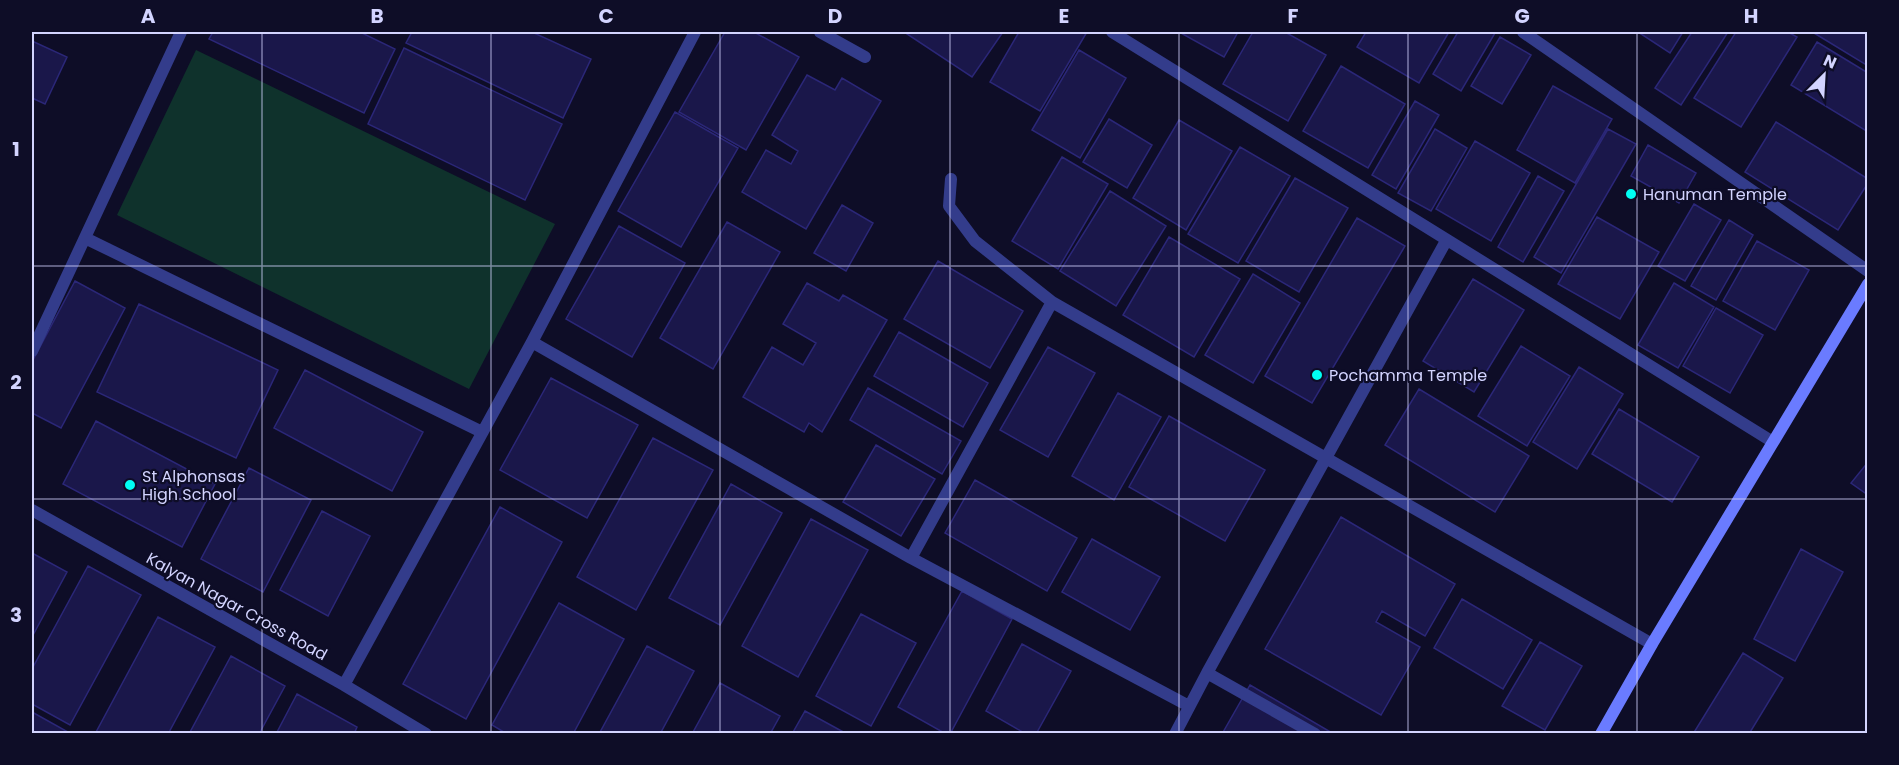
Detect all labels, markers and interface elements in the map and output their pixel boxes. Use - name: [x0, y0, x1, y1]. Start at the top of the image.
- text: A: [141, 2, 156, 30]
- text: B: [370, 2, 384, 30]
- text: C: [598, 2, 614, 30]
- text: D: [828, 2, 842, 30]
- text: E: [1059, 2, 1069, 30]
- text: F: [1288, 2, 1299, 30]
- text: G: [1514, 2, 1530, 30]
- text: H: [1744, 2, 1758, 30]
- north arrow: [1794, 45, 1854, 105]
- text: N: [1820, 49, 1840, 75]
- text: 1: [12, 135, 20, 163]
- place label: Hanuman Temple: [1643, 183, 1787, 206]
- marker: Hanuman Temple: [1624, 187, 1638, 201]
- place label: Pochamma Temple: [1329, 364, 1487, 387]
- text: 2: [10, 368, 22, 396]
- marker: Pochamma Temple: [1310, 368, 1324, 382]
- place label: St Alphonsas High School: [142, 465, 245, 506]
- marker: St Alphonsas High School: [123, 478, 137, 492]
- street label: Kalyan Nagar Cross Road: [142, 547, 331, 666]
- text: 3: [10, 601, 22, 629]

